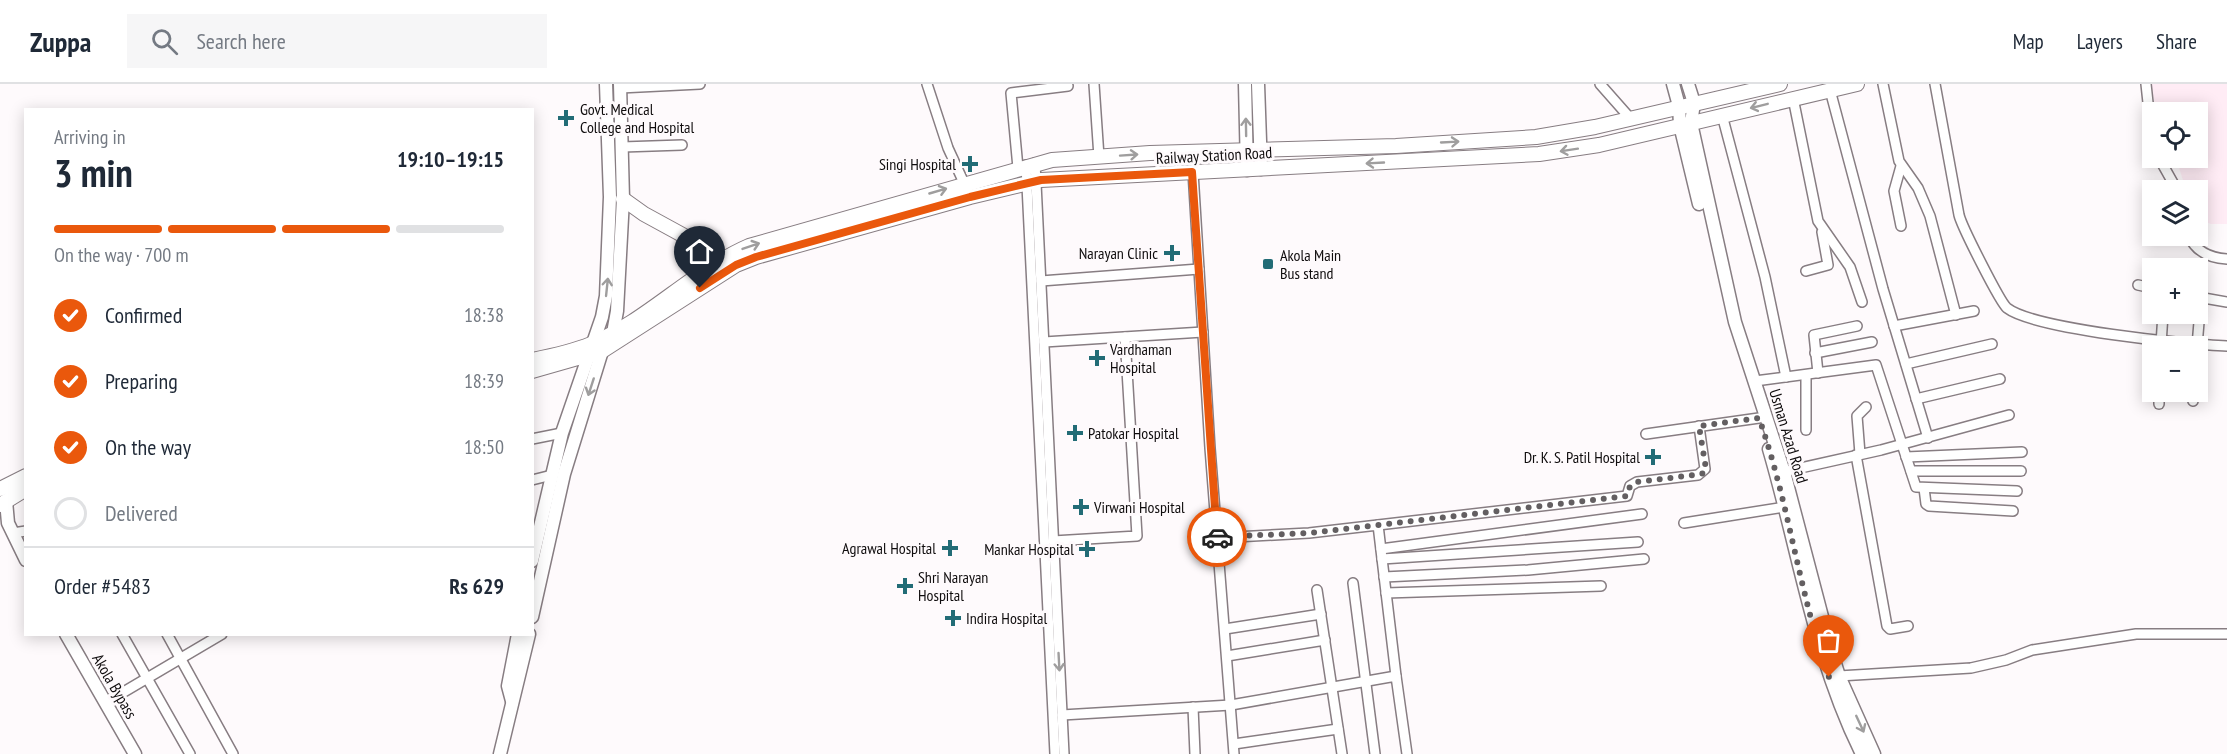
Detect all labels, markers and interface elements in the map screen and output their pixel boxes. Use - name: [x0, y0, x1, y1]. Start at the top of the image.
- search box: [127, 14, 547, 68]
- text: Zuppa: [30, 23, 91, 60]
- icon: search: [148, 25, 181, 58]
- text: Search here: [196, 27, 286, 55]
- text: Map: [2013, 28, 2044, 55]
- text: Layers: [2077, 28, 2123, 55]
- text: Share: [2156, 28, 2197, 55]
- place label: Govt. Medical College and Hospital: [580, 99, 695, 137]
- one-way arrow: [1750, 101, 1769, 113]
- map controls: [2142, 102, 2208, 402]
- button: locate: [2142, 102, 2208, 168]
- marker: Govt. Medical College and Hospital: [557, 109, 575, 127]
- one-way arrow: [1240, 117, 1251, 137]
- text: Arriving in: [54, 124, 126, 150]
- one-way arrow: [1439, 137, 1459, 148]
- street label: Railway Station Road: [1155, 142, 1273, 168]
- one-way arrow: [1560, 144, 1580, 155]
- text: 19:10–19:15: [397, 145, 504, 173]
- text: 3 min: [54, 147, 133, 198]
- one-way arrow: [1118, 149, 1138, 160]
- place label: Singi Hospital: [879, 154, 956, 174]
- marker: Singi Hospital: [961, 155, 979, 173]
- one-way arrow: [1365, 158, 1385, 169]
- button: layers: [2142, 180, 2208, 246]
- one-way arrow: [928, 185, 947, 196]
- pin: [674, 226, 725, 288]
- icon: home: [683, 235, 716, 268]
- one-way arrow: [741, 239, 760, 250]
- text: On the way · 700 m: [54, 242, 189, 268]
- place label: Narayan Clinic: [1079, 243, 1158, 263]
- marker: Narayan Clinic: [1163, 244, 1181, 262]
- place label: Akola Main Bus stand: [1280, 245, 1341, 283]
- marker: Akola Main Bus stand: [1261, 257, 1275, 271]
- button: +: [2142, 258, 2208, 324]
- one-way arrow: [602, 278, 613, 298]
- icon: check: [54, 299, 87, 332]
- text: Confirmed: [105, 301, 182, 329]
- text: 18:38: [464, 302, 504, 328]
- button: −: [2142, 336, 2208, 402]
- place label: Vardhaman Hospital: [1109, 339, 1172, 377]
- marker: Vardhaman Hospital: [1088, 349, 1106, 367]
- icon: check: [54, 365, 87, 398]
- text: Preparing: [105, 367, 178, 395]
- text: 18:39: [464, 368, 504, 394]
- one-way arrow: [585, 377, 596, 396]
- street label: Usman Azad Road: [1765, 386, 1813, 486]
- place label: Patokar Hospital: [1088, 423, 1179, 443]
- marker: Patokar Hospital: [1066, 424, 1084, 442]
- icon: check: [54, 431, 87, 464]
- text: On the way: [105, 433, 191, 461]
- text: 18:50: [464, 434, 504, 460]
- place label: Dr. K. S. Patil Hospital: [1524, 447, 1640, 467]
- marker: Dr. K. S. Patil Hospital: [1644, 448, 1662, 466]
- place label: Virwani Hospital: [1093, 497, 1185, 517]
- marker: Virwani Hospital: [1072, 498, 1090, 516]
- text: Delivered: [105, 499, 178, 527]
- courier: [1187, 507, 1247, 567]
- icon: car: [1201, 521, 1234, 554]
- place label: Agrawal Hospital: [842, 538, 936, 558]
- marker: Agrawal Hospital: [941, 539, 959, 557]
- place label: Mankar Hospital: [984, 539, 1074, 559]
- marker: Mankar Hospital: [1078, 540, 1096, 558]
- place label: Shri Narayan Hospital: [918, 567, 988, 605]
- text: Order #5483: [54, 572, 151, 600]
- text: Rs 629: [449, 572, 504, 600]
- marker: Shri Narayan Hospital: [896, 577, 914, 595]
- place label: Indira Hospital: [966, 608, 1047, 628]
- marker: Indira Hospital: [944, 609, 962, 627]
- pin: [1803, 615, 1854, 677]
- icon: bag: [1812, 624, 1845, 657]
- street label: Akola Bypass: [88, 650, 142, 722]
- one-way arrow: [1054, 651, 1065, 671]
- one-way arrow: [1854, 714, 1866, 732]

